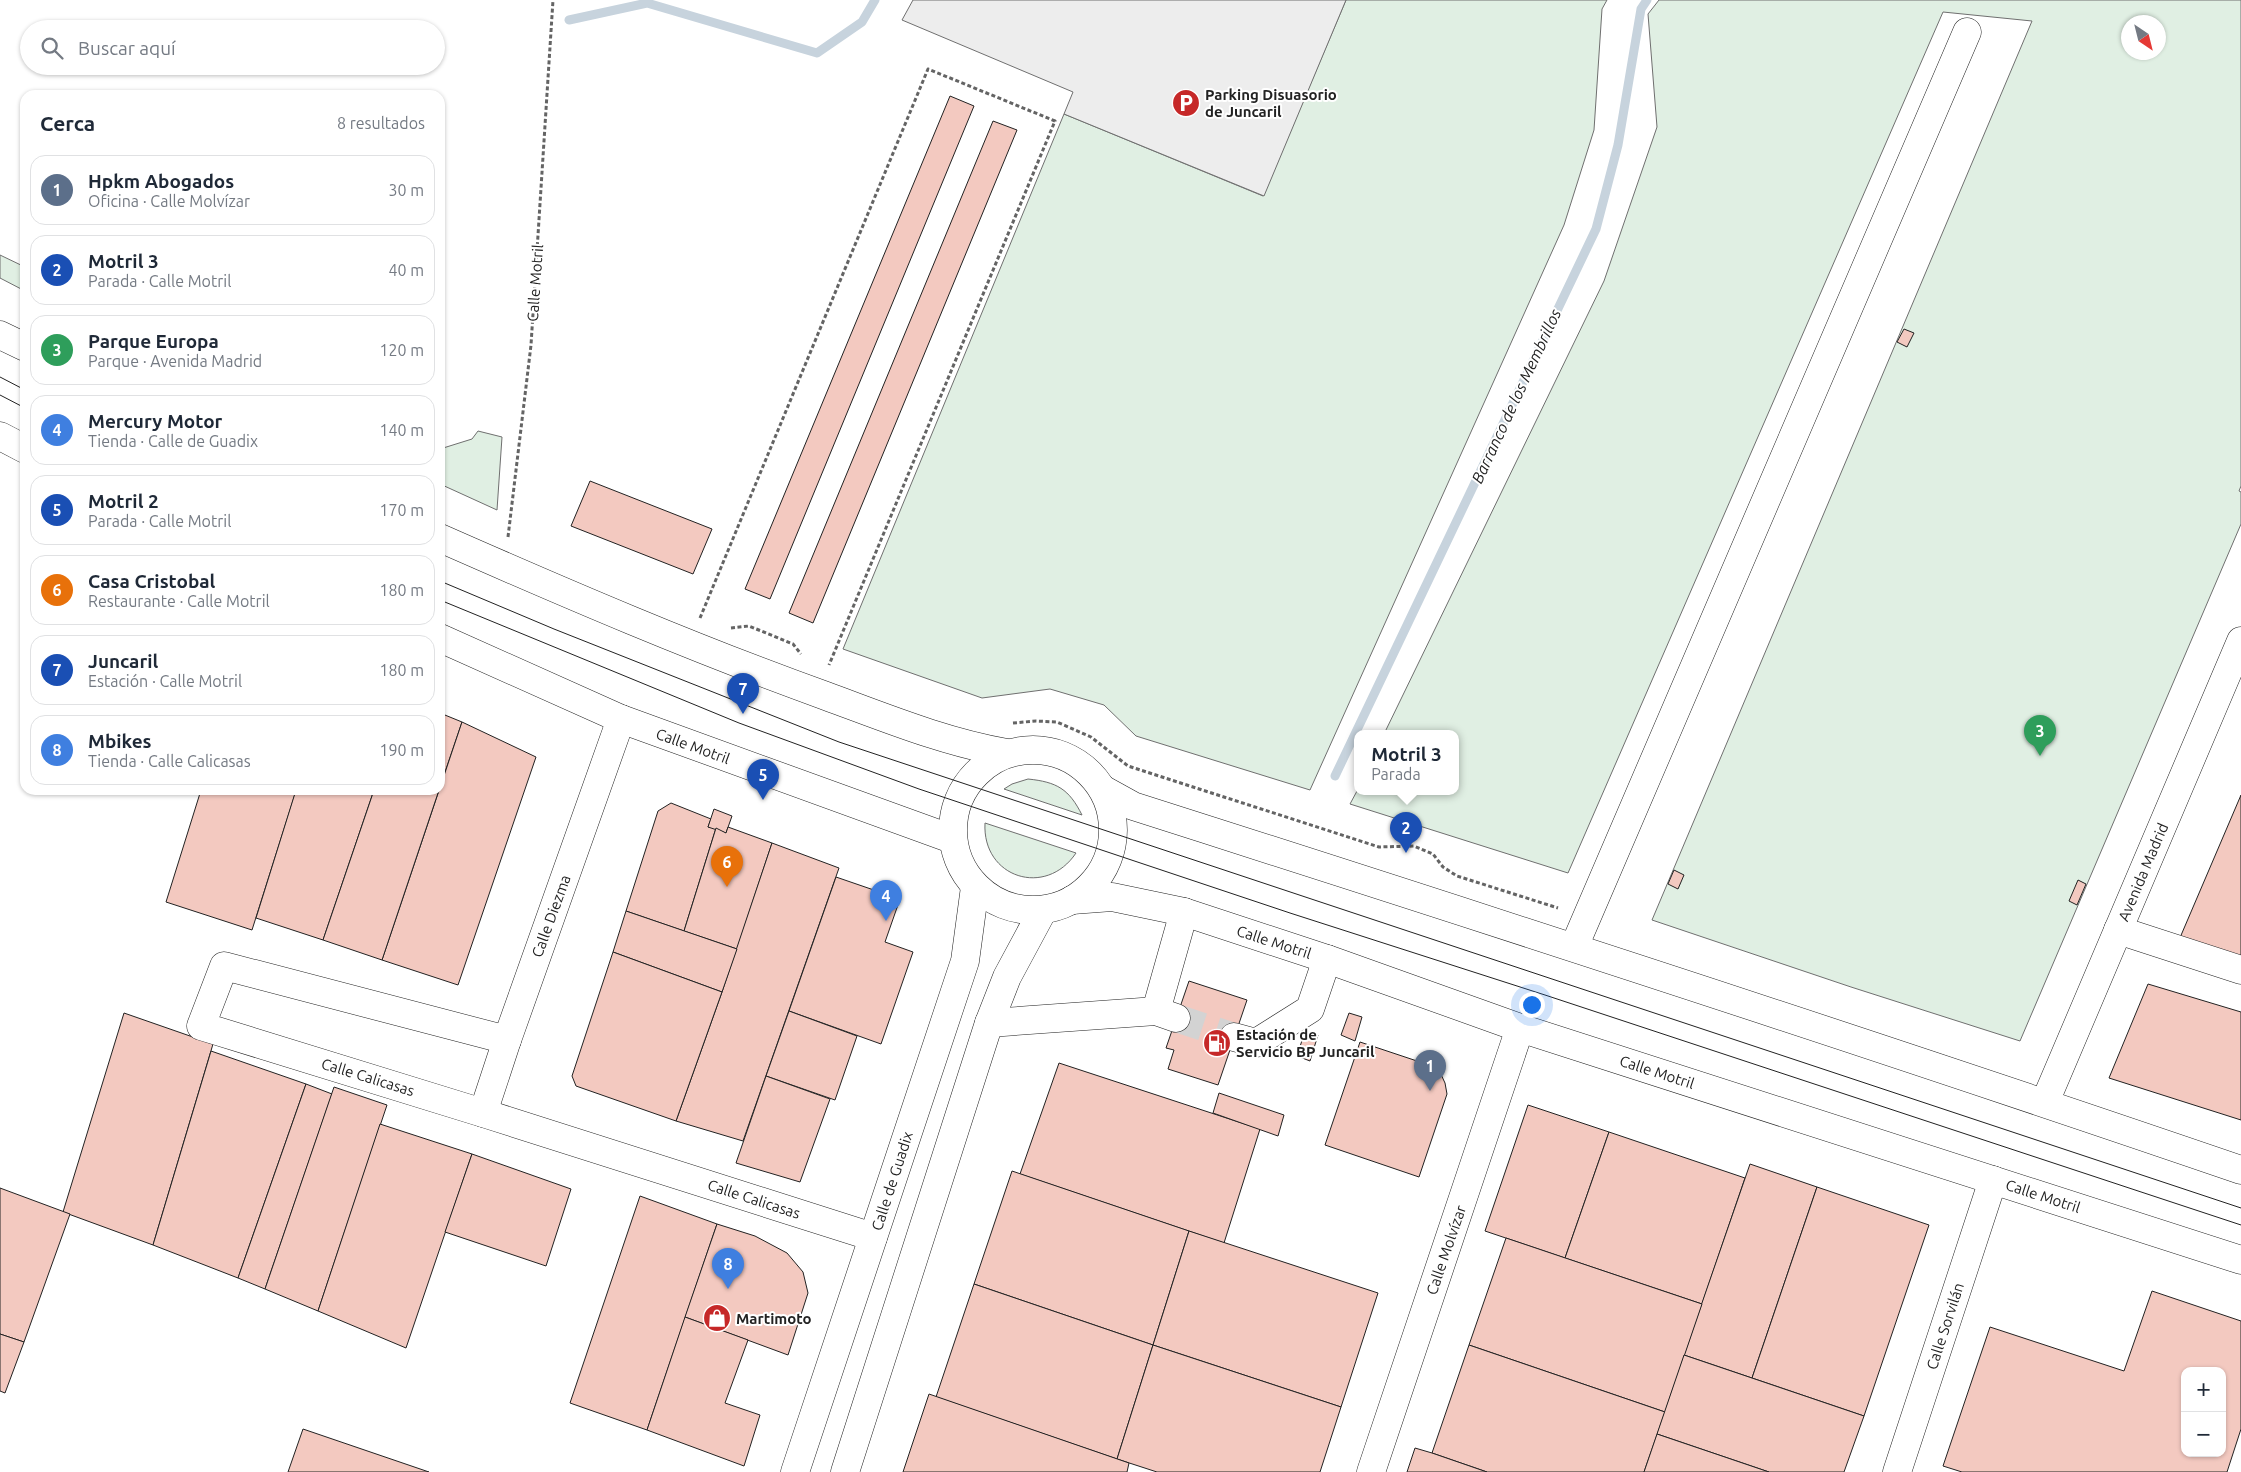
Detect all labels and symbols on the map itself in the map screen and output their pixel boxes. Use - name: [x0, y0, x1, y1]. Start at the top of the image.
- north arrow: [2121, 15, 2166, 60]
- place label: Parking Disuasorio de Juncaril: [1205, 86, 1337, 120]
- parking icon: Parking Disuasorio de Juncaril: [1171, 88, 1201, 118]
- street label: Calle Motril: [524, 244, 546, 322]
- water label: Barranco de los Membrillos: [1468, 306, 1564, 486]
- pin: 7: [727, 673, 759, 714]
- pin: 3: [2024, 715, 2056, 756]
- street label: Calle Motril: [654, 725, 732, 767]
- pin: 5: [747, 759, 779, 800]
- pin: 2: [1390, 812, 1422, 853]
- street label: Avenida Madrid: [2115, 820, 2171, 924]
- pin: 6: [711, 846, 743, 887]
- street label: Calle Diezma: [528, 872, 574, 960]
- pin: 4: [870, 880, 902, 921]
- street label: Calle Motril: [1235, 922, 1314, 962]
- your location: [1519, 992, 1545, 1018]
- place label: Estación de Servicio BP Juncaril: [1236, 1026, 1375, 1060]
- fuel station icon: Estación de Servicio BP Juncaril: [1202, 1028, 1232, 1058]
- pin: 1: [1414, 1050, 1446, 1091]
- street label: Calle Motril: [1618, 1052, 1697, 1092]
- street label: Calle Calicasas: [319, 1055, 417, 1099]
- street label: Calle de Guadix: [868, 1129, 916, 1233]
- street label: Calle Calicasas: [706, 1176, 802, 1222]
- street label: Calle Motril: [2004, 1176, 2083, 1216]
- street label: Calle Molvízar: [1423, 1203, 1469, 1297]
- pin: 8: [712, 1248, 744, 1289]
- street label: Calle Sorvilán: [1923, 1280, 1967, 1372]
- shop icon: Martimoto: [702, 1303, 732, 1333]
- place label: Martimoto: [736, 1310, 812, 1327]

